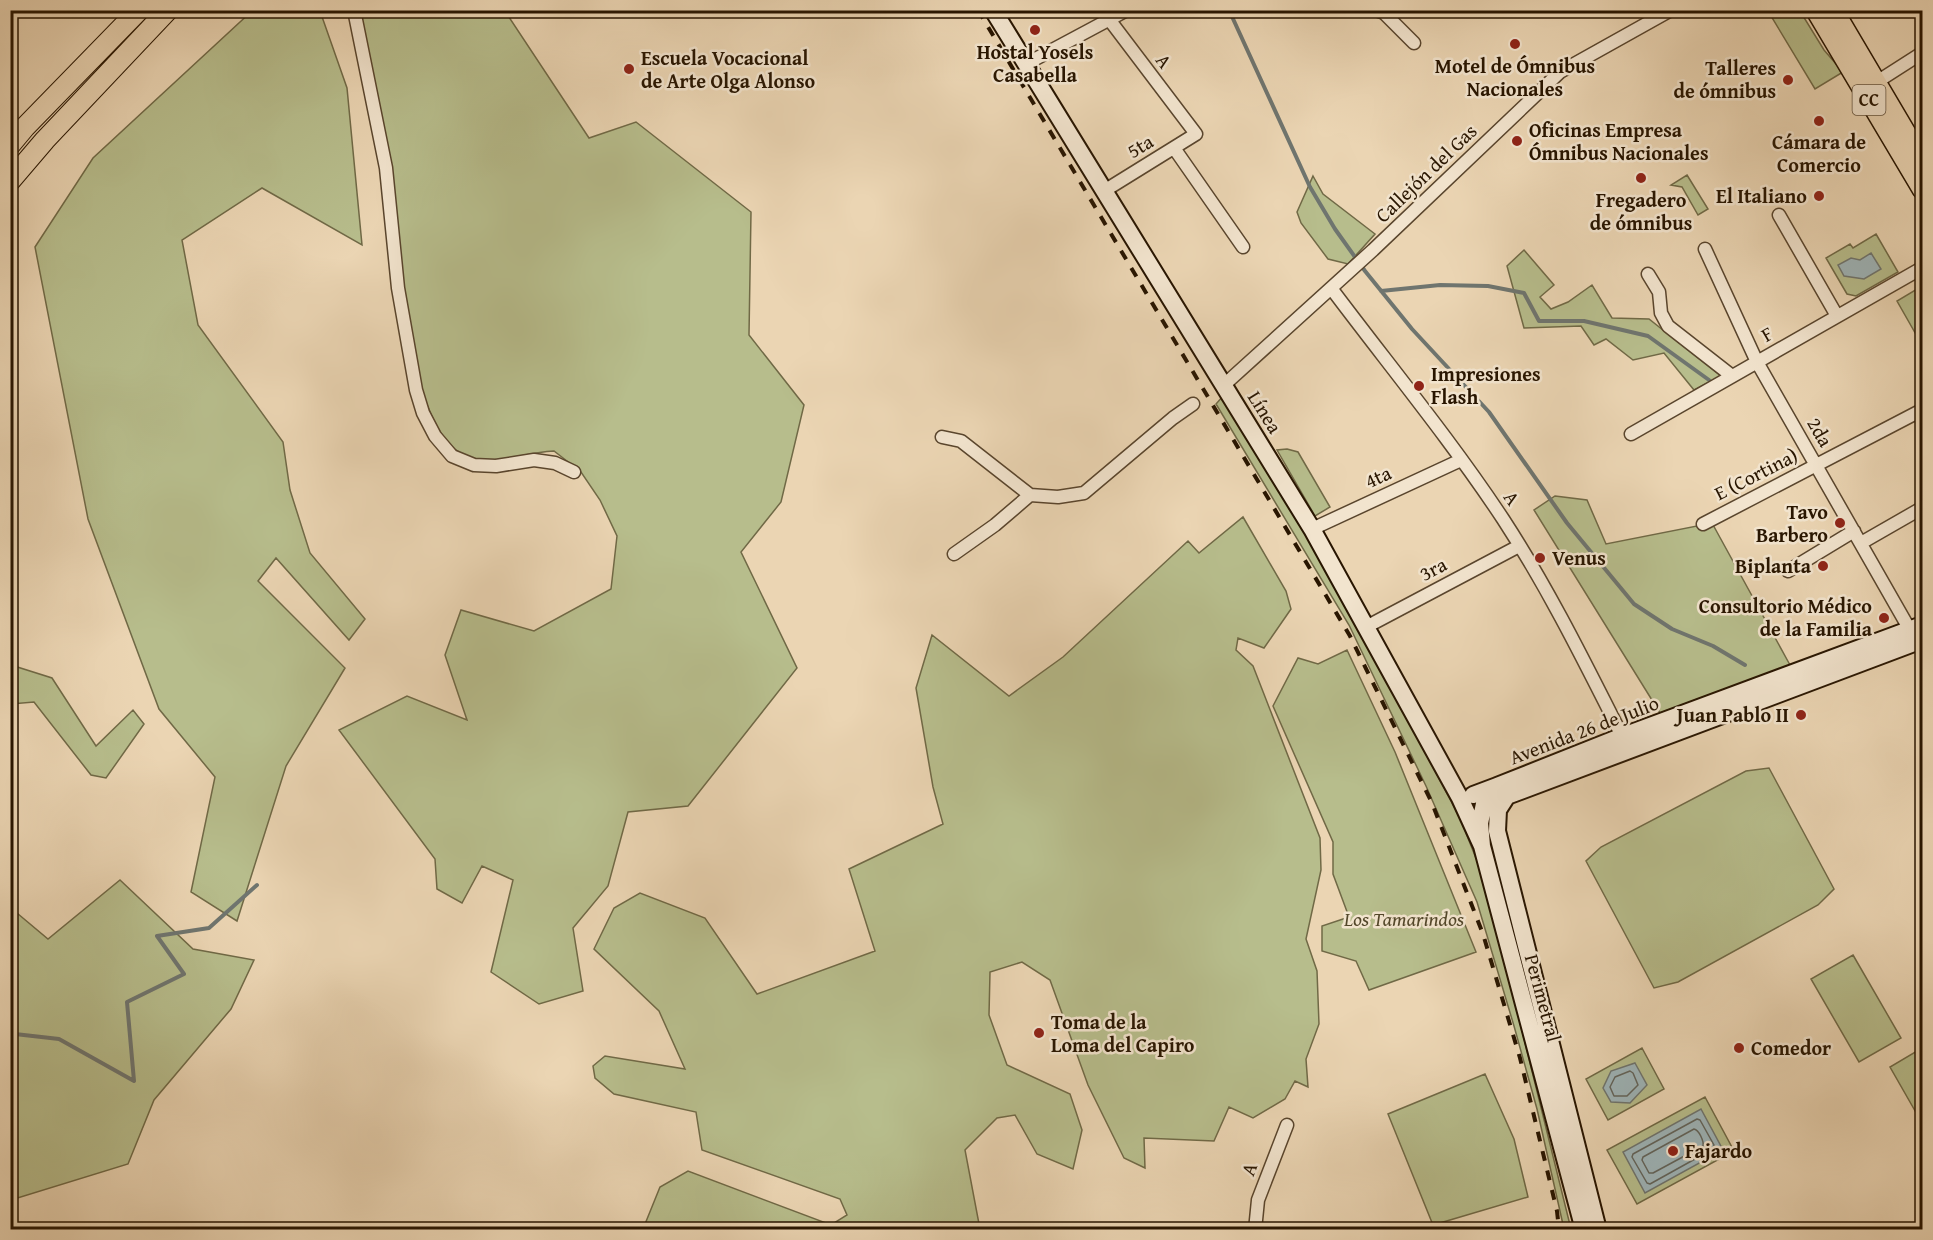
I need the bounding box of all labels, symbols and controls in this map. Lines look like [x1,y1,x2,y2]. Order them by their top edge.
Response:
marker: Hostal Yosels Casabella [1028,23,1042,37]
place label: Hostal Yosels Casabella [977,37,1093,89]
marker: Motel de Ómnibus Nacionales [1508,37,1522,51]
place label: Escuela Vocacional de Arte Olga Alonso [641,43,815,95]
street label: A [1149,47,1180,74]
place label: Motel de Ómnibus Nacionales [1435,51,1595,103]
place label: Talleres de ómnibus [1673,53,1776,105]
marker: Escuela Vocacional de Arte Olga Alonso [622,62,636,76]
marker: Talleres de ómnibus [1781,73,1795,87]
road number: CC [1852,85,1886,115]
marker: Cámara de Comercio [1812,114,1826,128]
place label: Oficinas Empresa Ómnibus Nacionales [1529,115,1709,167]
street label: Callejón del Gas [1368,117,1483,229]
street label: 5ta [1121,126,1159,165]
place label: Cámara de Comercio [1772,127,1866,179]
marker: Oficinas Empresa Ómnibus Nacionales [1510,134,1524,148]
marker: Fregadero de ómnibus [1634,171,1648,185]
place label: El Italiano [1716,181,1807,210]
place label: Fregadero de ómnibus [1590,185,1692,237]
marker: El Italiano [1812,189,1826,203]
street label: F [1755,319,1778,349]
place label: Impresiones Flash [1431,359,1541,411]
marker: Impresiones Flash [1412,379,1426,393]
street label: Línea [1241,385,1290,439]
street label: 2da [1800,412,1841,452]
street label: E (Cortina) [1709,440,1802,507]
street label: 4ta [1360,458,1396,495]
street label: A [1497,484,1528,511]
place label: Tavo Barbero [1756,497,1828,549]
marker: Tavo Barbero [1833,516,1847,530]
place label: Venus [1552,543,1606,572]
street label: 3ra [1414,549,1452,588]
marker: Venus [1533,551,1547,565]
place label: Biplanta [1735,551,1812,580]
marker: Biplanta [1816,559,1830,573]
place label: Consultorio Médico de la Familia [1699,591,1873,643]
marker: Consultorio Médico de la Familia [1877,611,1891,625]
street label: Avenida 26 de Julio [1505,688,1663,771]
place label: Juan Pablo II [1674,700,1789,729]
marker: Juan Pablo II [1794,708,1808,722]
park label: Los Tamarindos [1343,904,1465,933]
street label: Perimetral [1518,951,1569,1045]
place label: Toma de la Loma del Capiro [1051,1007,1195,1059]
marker: Toma de la Loma del Capiro [1032,1026,1046,1040]
place label: Comedor [1751,1033,1831,1062]
marker: Comedor [1732,1041,1746,1055]
place label: Fajardo [1685,1136,1752,1165]
marker: Fajardo [1666,1144,1680,1158]
street label: A [1233,1158,1264,1180]

